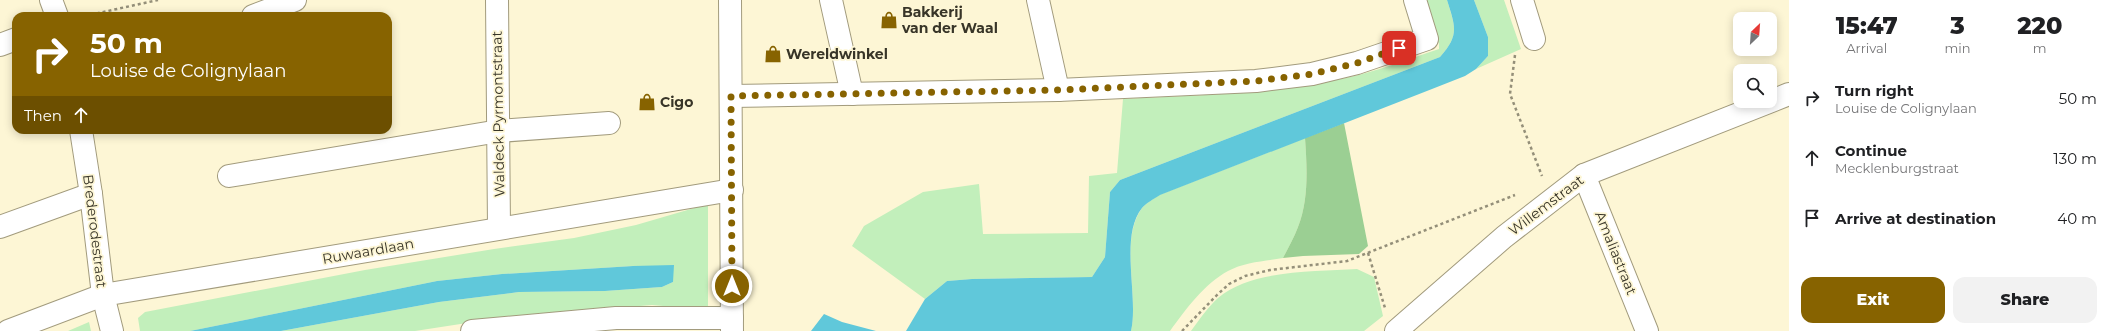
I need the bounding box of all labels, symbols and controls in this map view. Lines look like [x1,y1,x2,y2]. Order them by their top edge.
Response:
place label: Bakkerij van der Waal [901,3,998,37]
shop icon: Bakkerij van der Waal [879,10,899,30]
text: 15:47 [1836,11,1898,40]
text: 3 [1950,11,1965,40]
text: 220 [2017,11,2062,40]
north arrow [1733,12,1777,56]
map controls [1733,12,1777,108]
text: 50 m [90,26,163,60]
icon: right [24,28,76,80]
street label: Waldeck Pyrmontstraat [488,30,508,197]
pin [1382,31,1416,65]
icon: arrive [1388,37,1410,59]
text: Arrival [1846,40,1887,56]
text: min [1944,40,1971,56]
text: m [2033,40,2047,56]
shop icon: Wereldwinkel [763,44,783,64]
place label: Wereldwinkel [786,45,888,63]
text: Louise de Colignylaan [90,60,286,82]
button: search [1733,64,1777,108]
text: Turn right [1835,81,1914,100]
icon: right [1801,87,1823,109]
text: 50 m [2059,89,2097,108]
shop icon: Cigo [637,92,657,112]
place label: Cigo [660,93,693,111]
text: Louise de Colignylaan [1835,100,1977,116]
icon: ahead [70,104,92,126]
text: Then [24,106,62,125]
text: Continue [1835,141,1907,160]
icon: ahead [1801,147,1823,169]
text: 130 m [2053,149,2097,168]
text: Mecklenburgstraat [1835,160,1959,176]
street label: Willemstraat [1505,171,1587,239]
street label: Brederodestraat [79,173,111,289]
icon: arrive [1801,207,1823,229]
street label: Amaliastraat [1591,208,1641,298]
text: Arrive at destination [1835,209,1996,228]
text: 40 m [2057,209,2097,228]
street label: Ruwaardlaan [321,234,415,268]
position arrow [711,265,753,307]
button: Exit [1801,277,1945,323]
button: Share [1953,277,2097,323]

